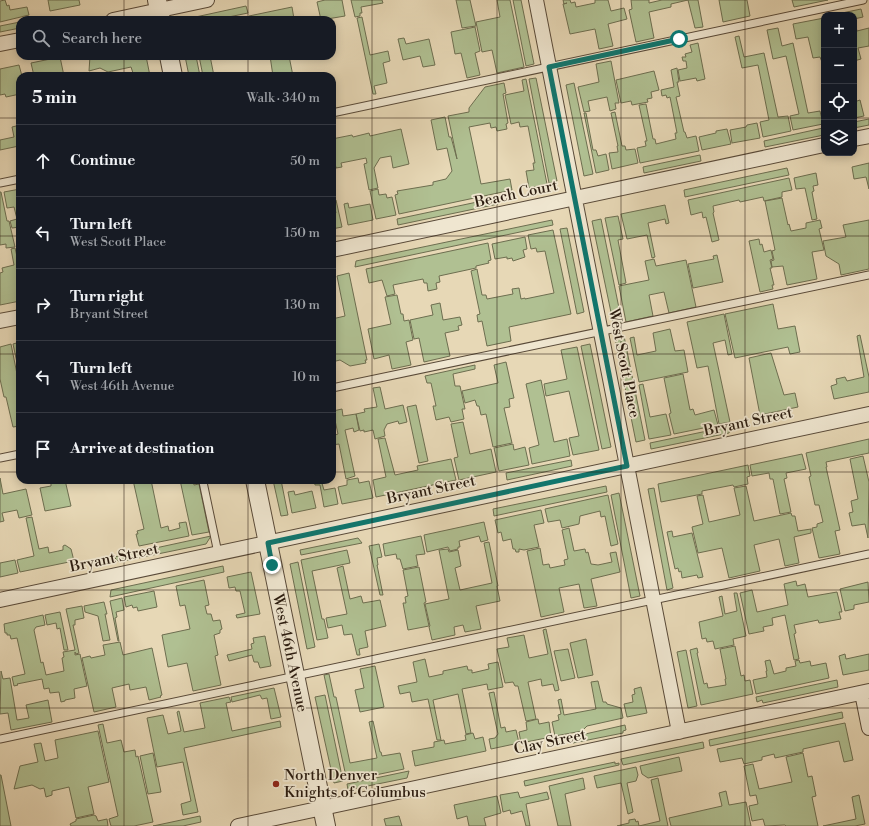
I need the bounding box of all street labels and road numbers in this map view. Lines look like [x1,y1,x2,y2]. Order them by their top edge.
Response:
street label: Beach Court [472,176,560,212]
street label: West Scott Place [604,306,644,419]
street label: Bryant Street [701,403,795,441]
street label: Bryant Street [384,471,478,509]
street label: Bryant Street [67,539,161,577]
street label: West 46th Avenue [268,591,312,714]
street label: Clay Street [512,725,589,759]

